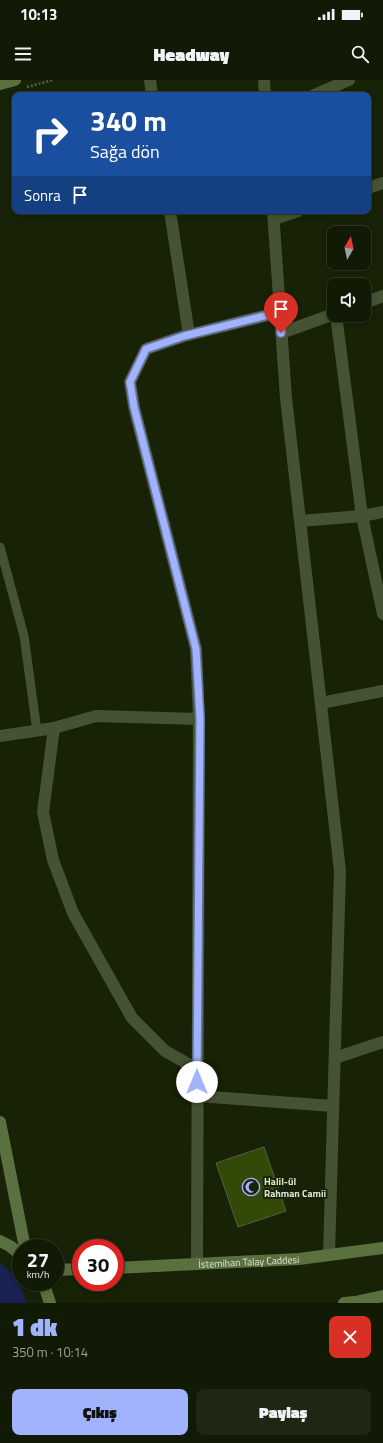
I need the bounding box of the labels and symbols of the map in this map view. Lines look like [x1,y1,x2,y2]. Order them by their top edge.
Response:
north arrow [327,226,371,270]
pin [264,292,298,333]
position arrow [176,1061,218,1103]
place label: Halil-ül Rahman Camii [264,1174,326,1201]
mosque icon: Halil-ül Rahman Camii [241,1177,261,1197]
speed limit sign: 30 [72,1239,124,1291]
street label: İstemihan Talay Caddesi [198,1252,300,1272]

